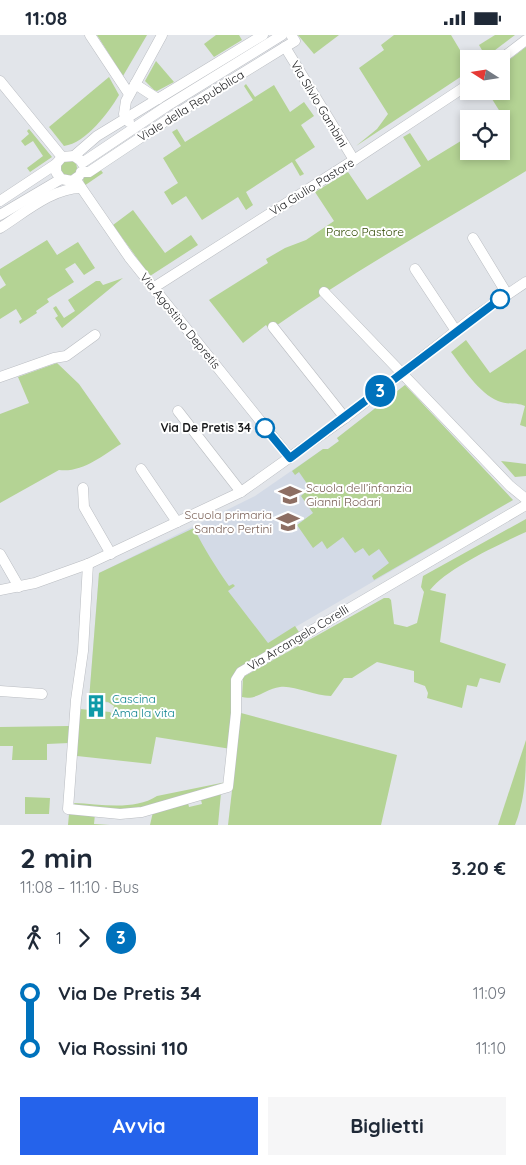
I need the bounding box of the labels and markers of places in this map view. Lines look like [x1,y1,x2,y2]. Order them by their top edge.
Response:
unlabelled marker [490,289,510,309]
marker: Via De Pretis 34 [255,418,275,438]
place label: Via De Pretis 34 [160,420,251,435]
place label: Scuola dell’infanzia Gianni Rodari [306,480,412,509]
school or university icon: Scuola dell’infanzia Gianni Rodari [277,482,303,508]
place label: Scuola primaria Sandro Pertini [185,507,272,536]
school or university icon: Scuola primaria Sandro Pertini [275,509,301,535]
place label: Cascina Ama la vita [112,691,175,720]
building icon: Cascina Ama la vita [83,693,109,719]

